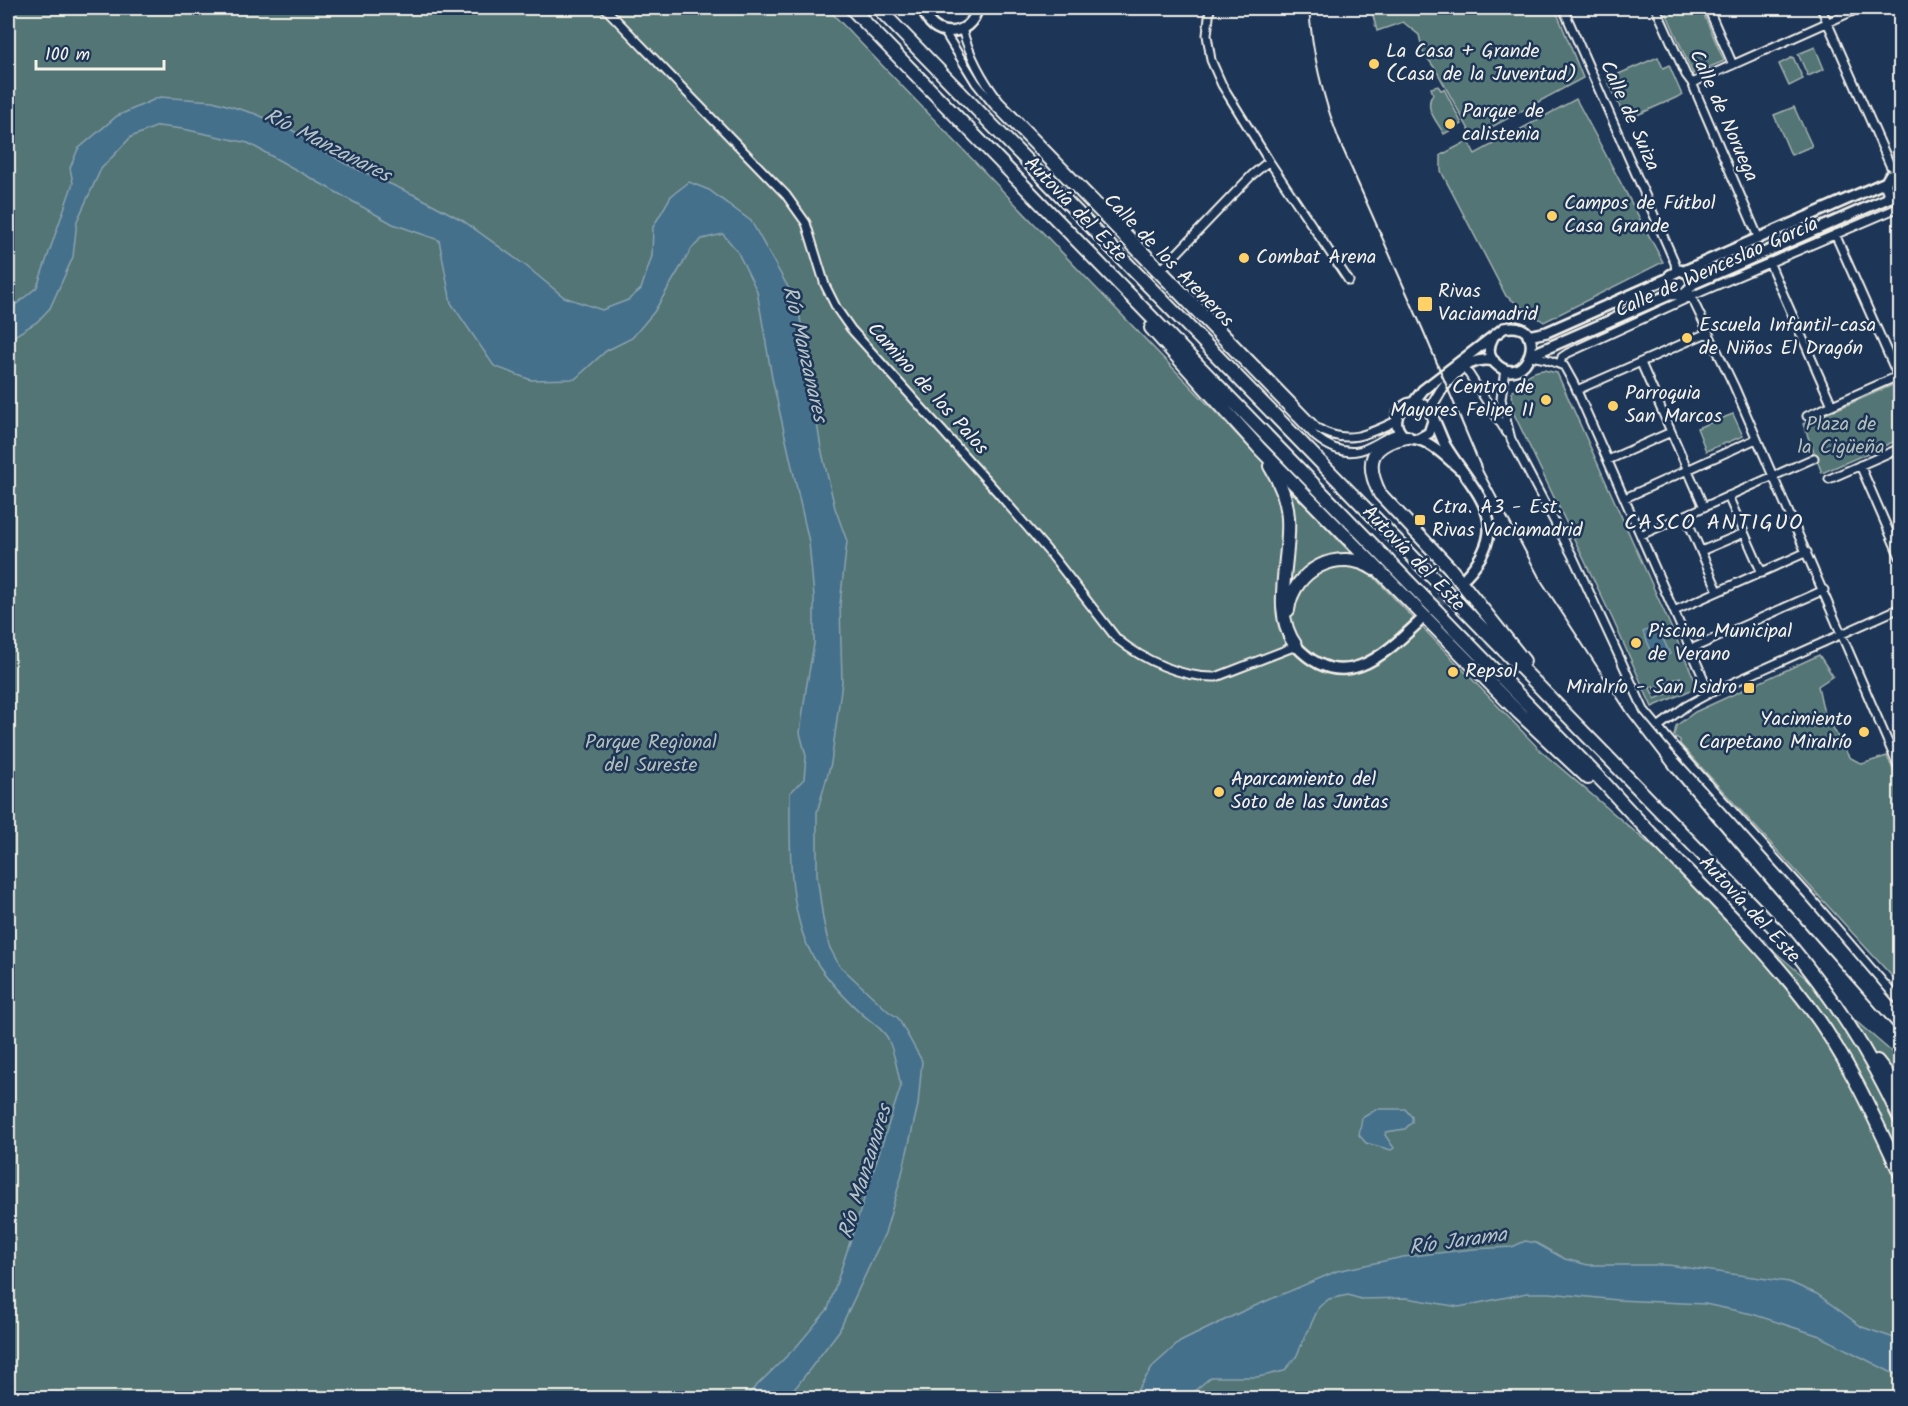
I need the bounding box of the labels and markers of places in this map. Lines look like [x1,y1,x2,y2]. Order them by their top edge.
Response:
place label: La Casa + Grande (Casa de la Juventud) [1386,36,1577,91]
marker: La Casa + Grande (Casa de la Juventud) [1367,57,1381,71]
place label: Parque de calistenia [1462,96,1544,151]
marker: Parque de calistenia [1443,117,1457,131]
place label: Campos de Fútbol Casa Grande [1564,188,1716,243]
marker: Campos de Fútbol Casa Grande [1545,209,1559,223]
place label: Combat Arena [1256,242,1376,274]
marker: Combat Arena [1237,251,1251,265]
place label: Rivas Vaciamadrid [1438,276,1539,331]
marker: Rivas Vaciamadrid [1416,295,1434,313]
place label: Escuela Infantil-casa de Niños El Dragón [1699,310,1876,365]
marker: Escuela Infantil-casa de Niños El Dragón [1680,331,1694,345]
place label: Centro de Mayores Felipe II [1390,372,1534,427]
place label: Parroquia San Marcos [1625,378,1722,433]
marker: Centro de Mayores Felipe II [1539,393,1553,407]
marker: Parroquia San Marcos [1606,399,1620,413]
place label: Ctra. A3 - Est. Rivas Vaciamadrid [1432,492,1584,547]
marker: Ctra. A3 - Est. Rivas Vaciamadrid [1413,513,1427,527]
place label: Piscina Municipal de Verano [1648,616,1792,671]
marker: Piscina Municipal de Verano [1629,636,1643,650]
place label: Repsol [1465,656,1518,688]
marker: Repsol [1446,665,1460,679]
place label: Miralrío - San Isidro [1566,672,1737,704]
marker: Miralrío - San Isidro [1742,681,1756,695]
place label: Yacimiento Carpetano Miralrío [1699,704,1852,759]
marker: Yacimiento Carpetano Miralrío [1857,725,1871,739]
place label: Aparcamiento del Soto de las Juntas [1231,764,1389,819]
marker: Aparcamiento del Soto de las Juntas [1212,785,1226,799]

